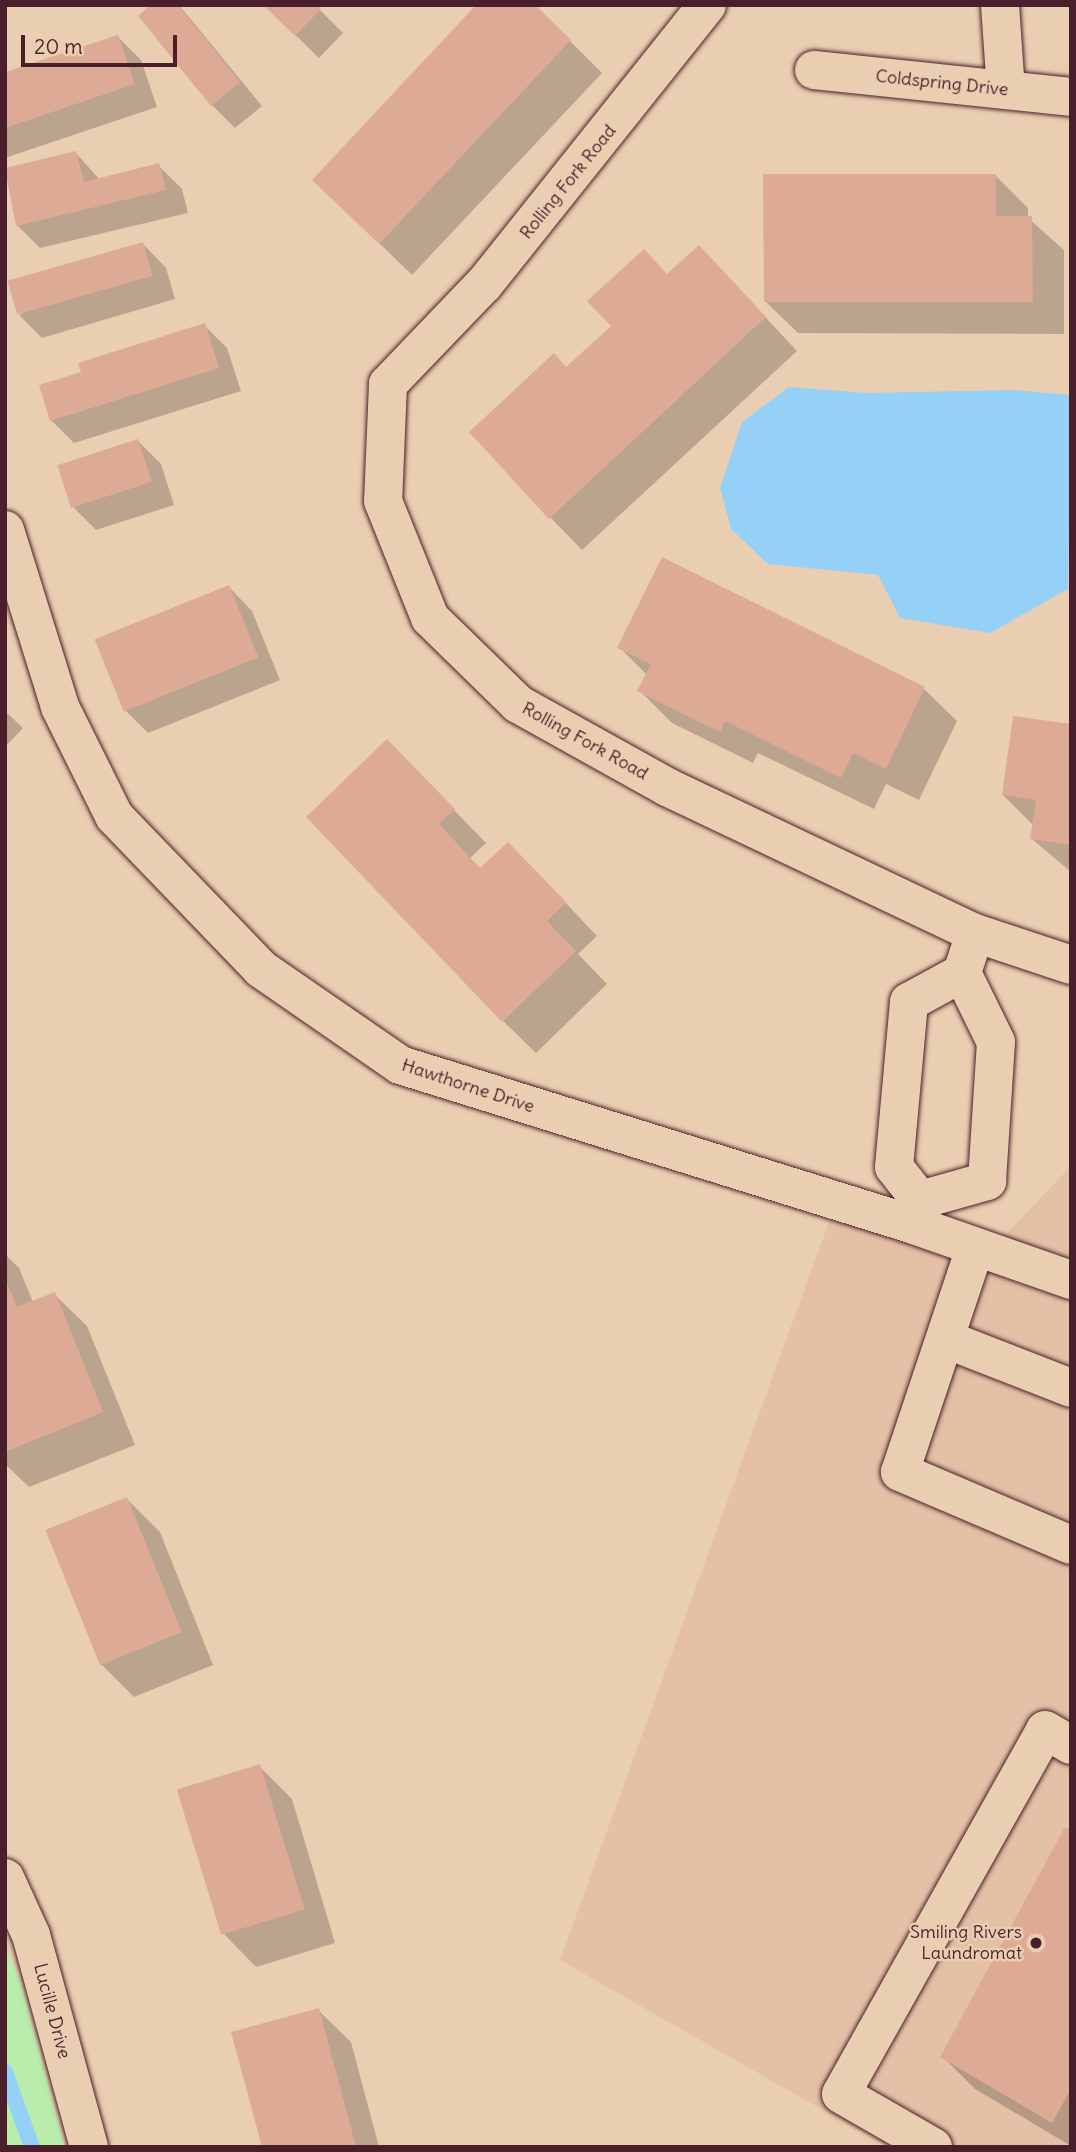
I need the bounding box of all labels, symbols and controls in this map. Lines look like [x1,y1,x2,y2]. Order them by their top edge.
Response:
scale bar [24,21,180,65]
text: 20 m [34,33,83,60]
street label: Coldspring Drive [874,65,1010,101]
street label: Rolling Fork Road [515,120,621,244]
street label: Rolling Fork Road [518,697,652,785]
street label: Hawthorne Drive [399,1054,537,1118]
place label: Smiling Rivers Laundromat [910,1922,1022,1965]
marker: Smiling Rivers Laundromat [1028,1935,1044,1951]
street label: Lucille Drive [29,1961,75,2061]

